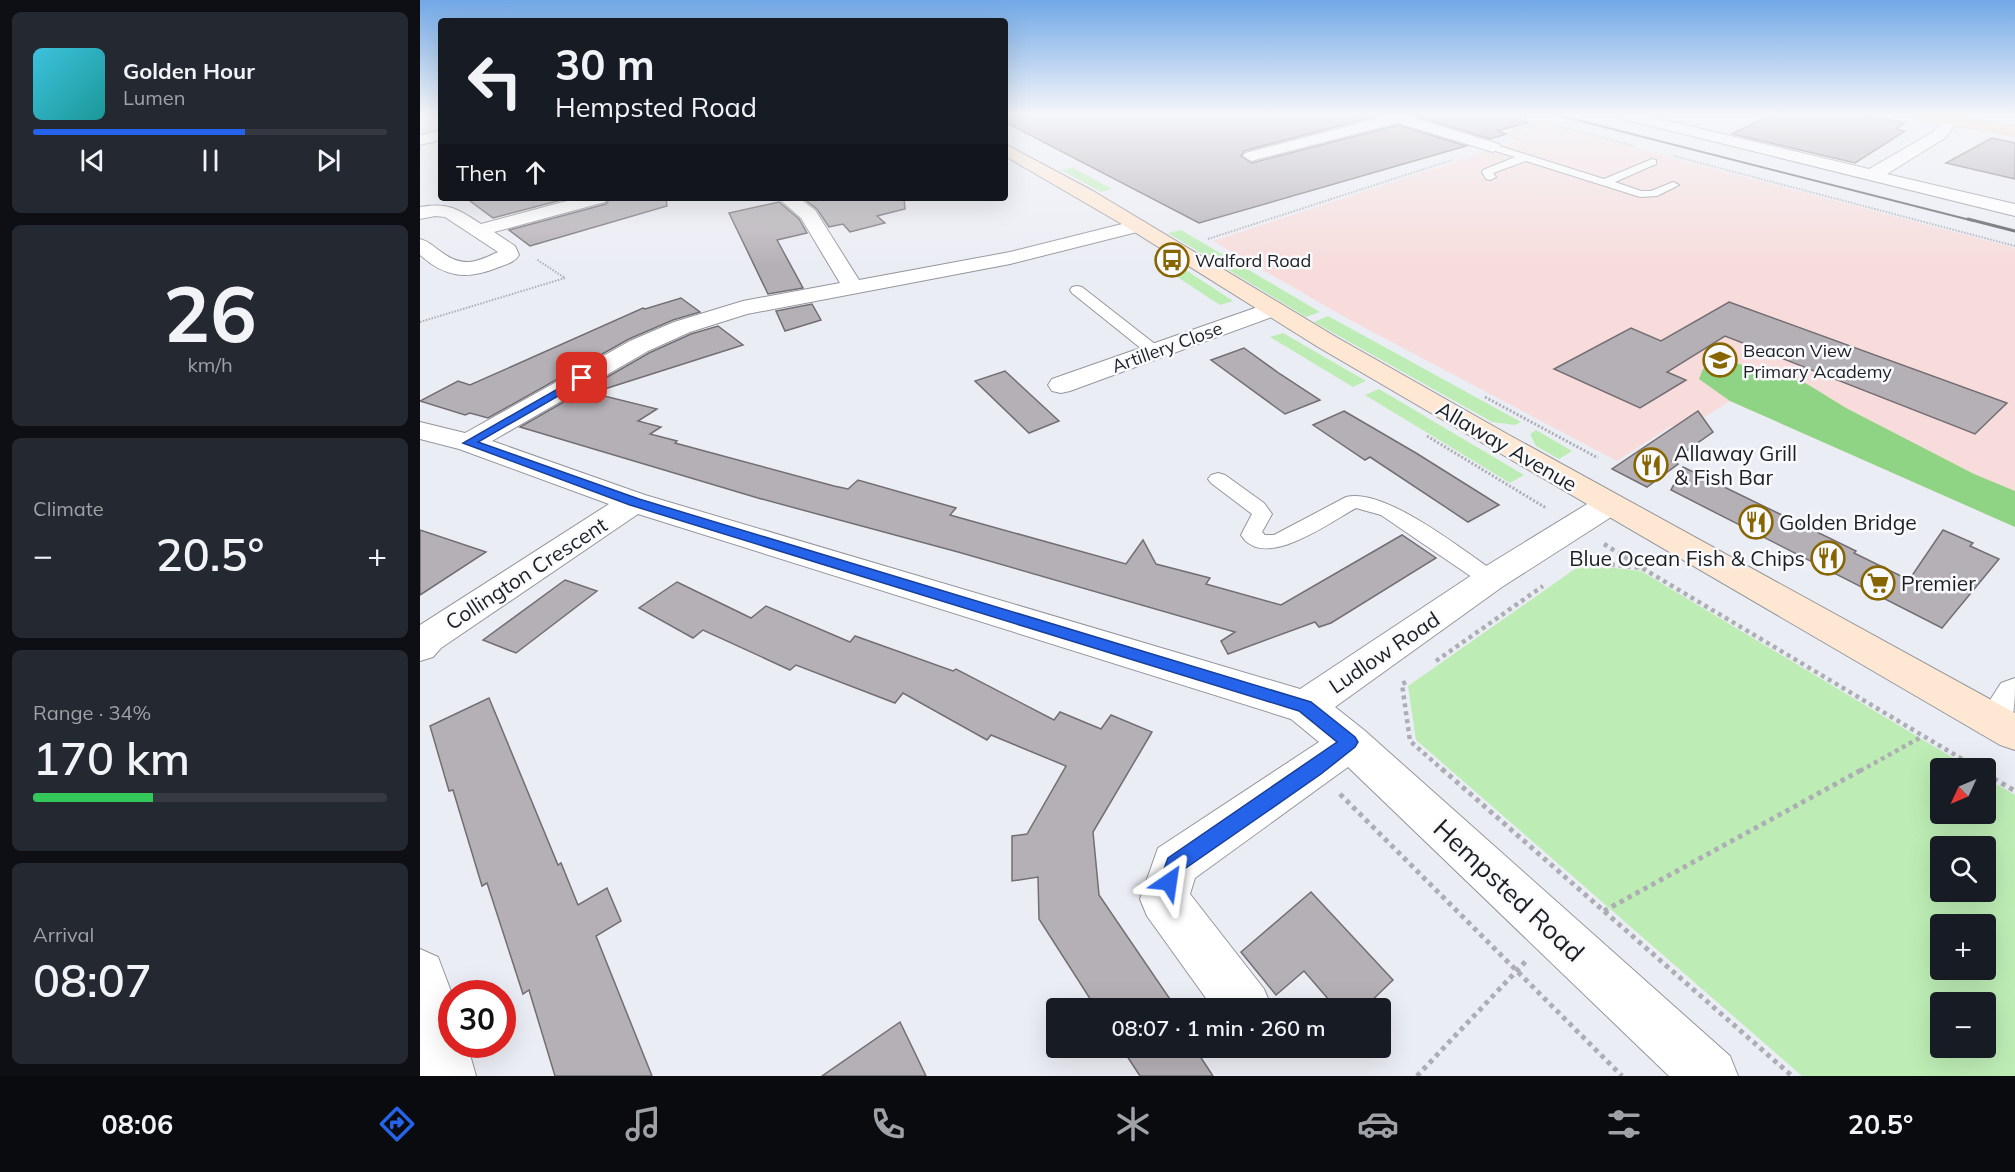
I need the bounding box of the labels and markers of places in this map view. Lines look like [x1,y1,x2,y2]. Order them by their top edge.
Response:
bus stop icon: Walford Road [1154,242,1190,278]
place label: Walford Road [1195,249,1311,272]
place label: Beacon View Primary Academy [1743,339,1892,383]
school or university icon: Beacon View Primary Academy [1702,342,1738,378]
pin [556,352,607,403]
place label: Allaway Grill & Fish Bar [1674,440,1797,490]
restaurant icon: Allaway Grill & Fish Bar [1633,447,1669,483]
restaurant icon: Golden Bridge [1738,504,1774,540]
place label: Golden Bridge [1779,509,1917,535]
restaurant icon: Blue Ocean Fish & Chips [1810,540,1846,576]
place label: Blue Ocean Fish & Chips [1569,545,1805,571]
supermarket icon: Premier [1860,565,1896,601]
place label: Premier [1901,570,1976,596]

